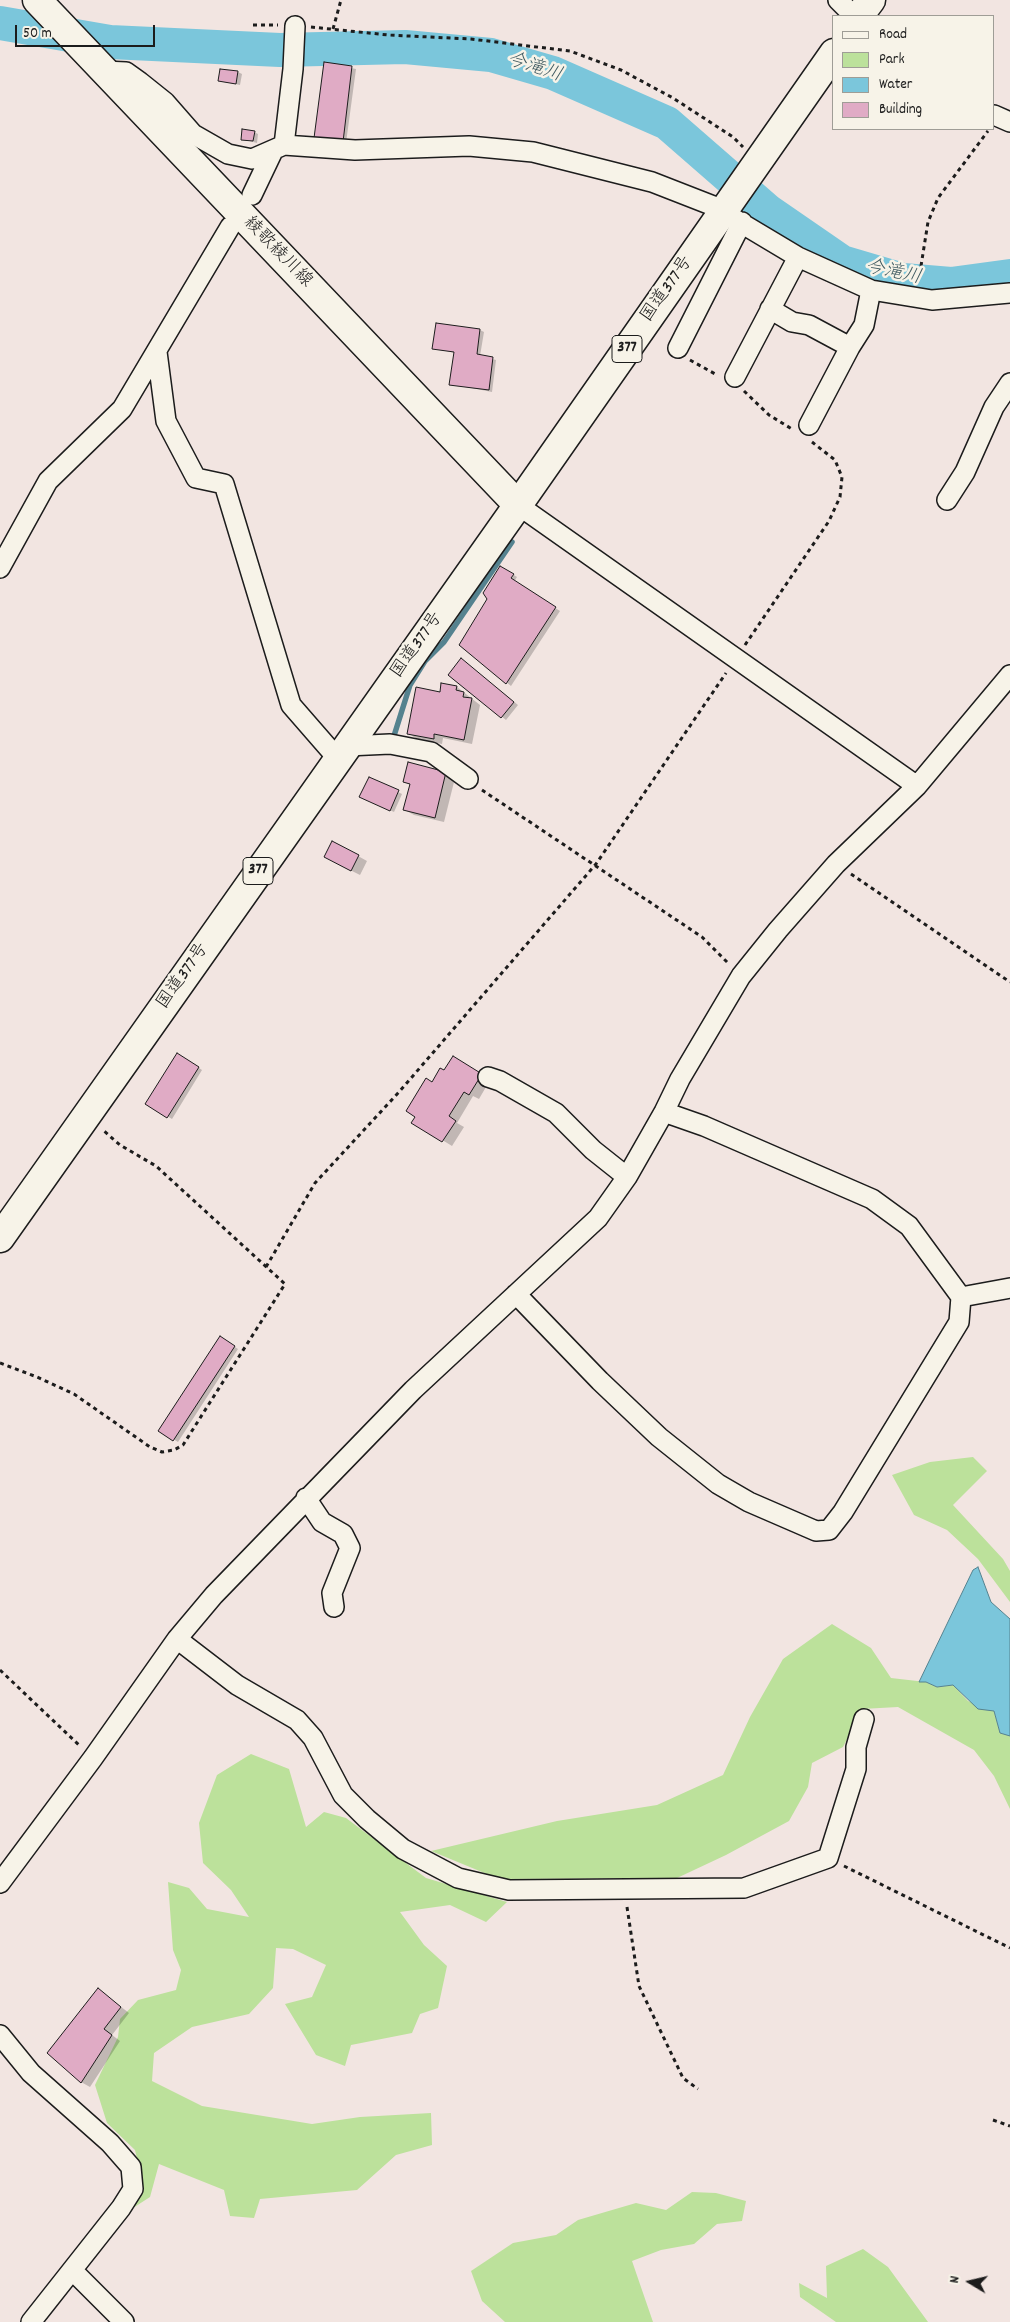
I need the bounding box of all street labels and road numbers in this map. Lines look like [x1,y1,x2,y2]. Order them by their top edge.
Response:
street label: 綾歌綾川線 [238,213,316,293]
street label: 国道377号 [637,253,699,327]
road number: 377 [612,336,642,362]
street label: 国道377号 [387,609,449,683]
road number: 377 [243,858,273,884]
street label: 国道377号 [153,940,215,1014]

